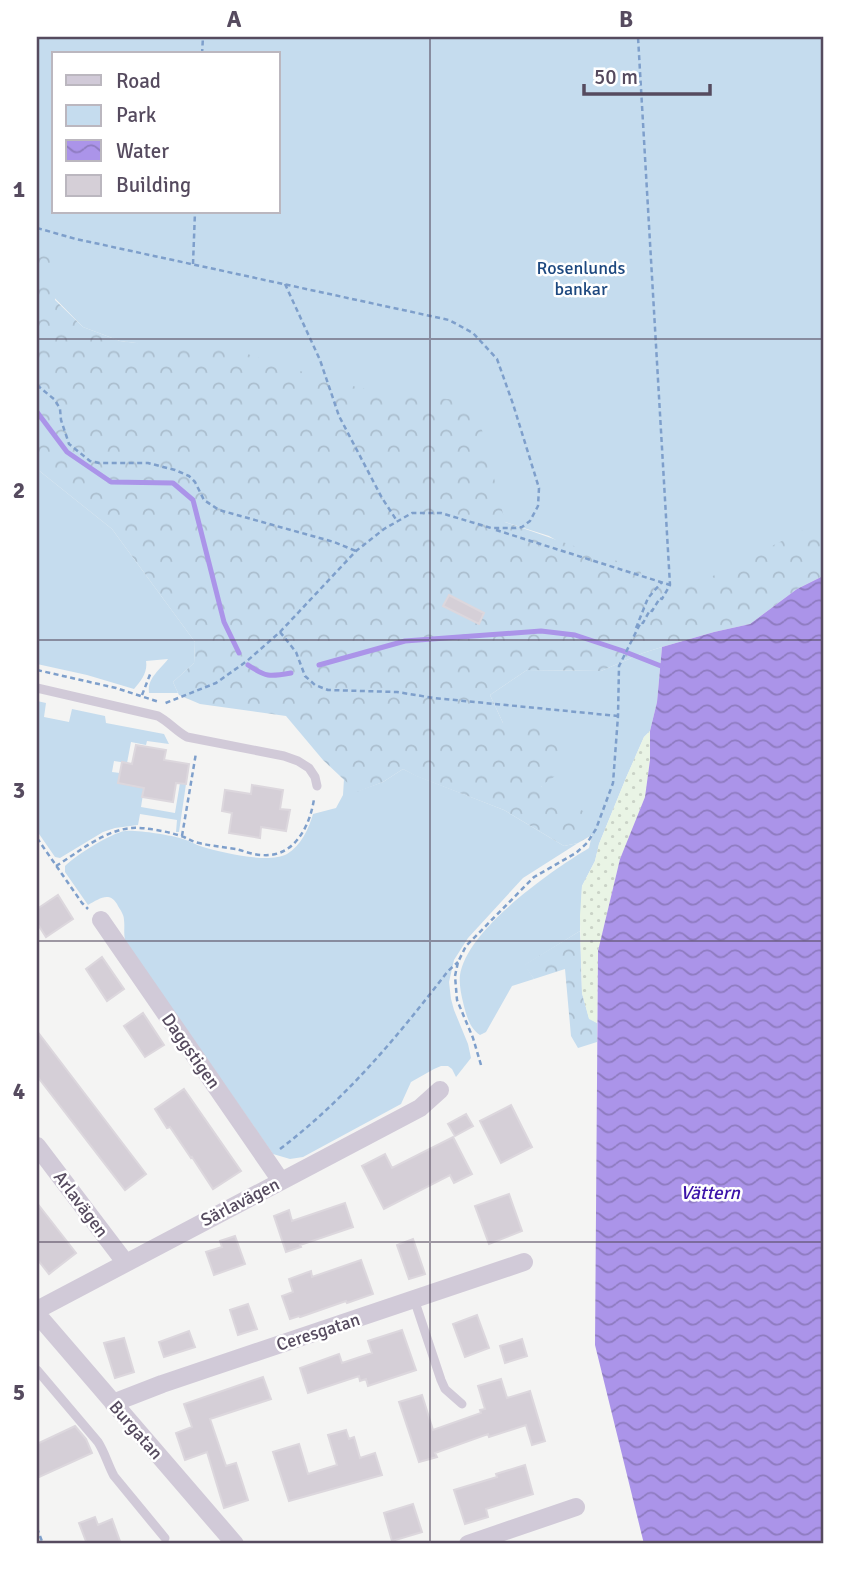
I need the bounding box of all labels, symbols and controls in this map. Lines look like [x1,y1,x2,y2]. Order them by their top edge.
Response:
text: A [227,5,242,34]
text: B [619,5,633,34]
legend [52,52,280,214]
scale bar [584,52,710,96]
text: 50 m [594,64,638,90]
text: Road [116,68,161,94]
text: Park [116,102,157,128]
text: Water [116,138,169,164]
text: Building [116,172,191,198]
text: 1 [13,175,25,204]
park label: Rosenlunds bankar [537,257,626,300]
text: 2 [13,476,25,505]
text: 3 [13,776,25,805]
street label: Daggstigen [157,1009,225,1093]
text: 4 [13,1077,25,1106]
street label: Arlavägen [49,1166,113,1242]
street label: Särlavägen [197,1173,283,1231]
water label: Vättern [680,1181,740,1205]
street label: Ceresgatan [273,1308,363,1356]
text: 5 [13,1378,25,1407]
street label: Burgatan [104,1396,168,1464]

